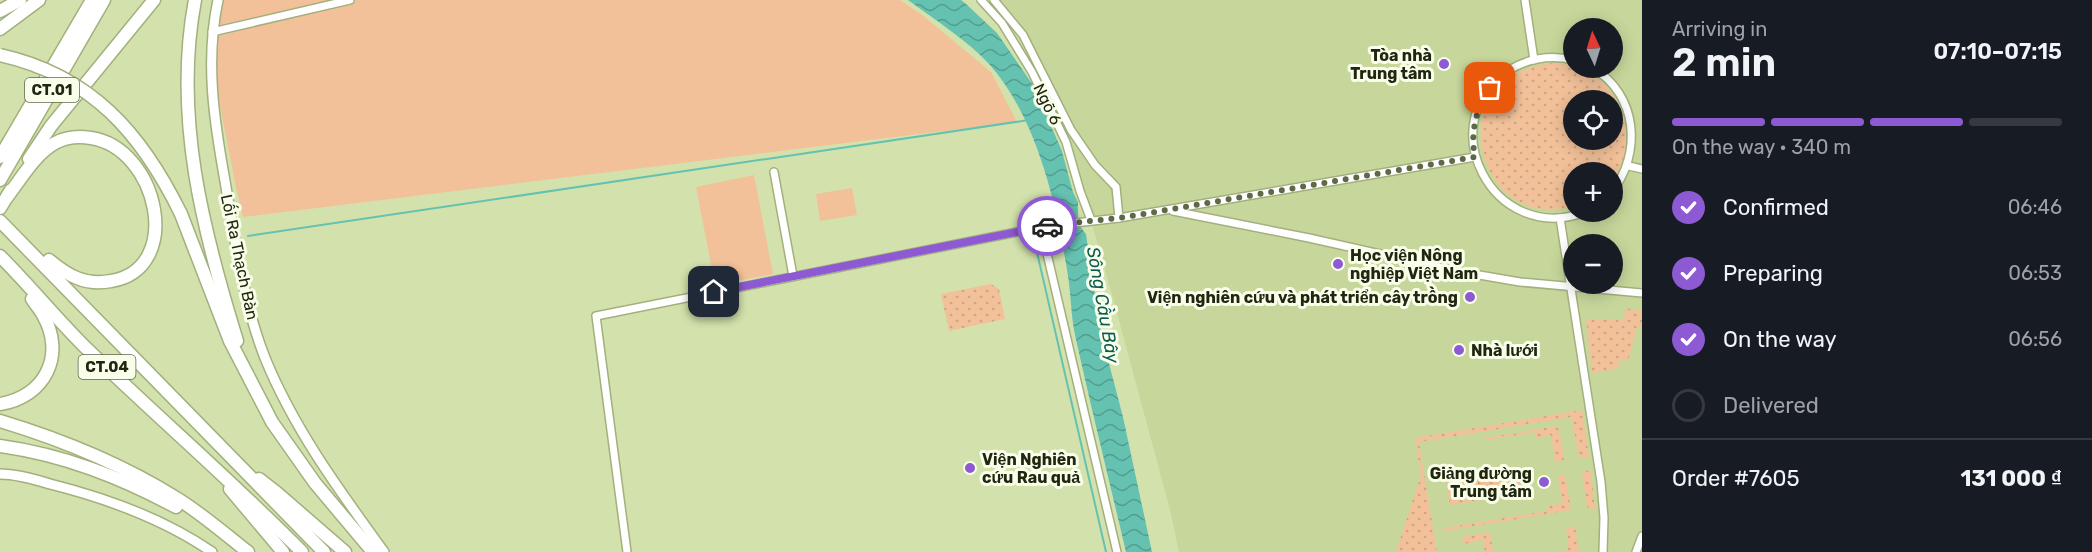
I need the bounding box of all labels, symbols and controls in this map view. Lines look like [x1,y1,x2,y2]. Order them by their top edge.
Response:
text: Arriving in [1672,17,1767,41]
north arrow [1563,18,1623,78]
map controls [1563,18,1623,294]
text: 07:10–07:15 [1933,38,2062,65]
text: 2 min [1672,40,1776,86]
place label: Tòa nhà Trung tâm [1350,46,1432,83]
marker: Tòa nhà Trung tâm [1437,57,1451,71]
pin [1464,62,1515,113]
icon: bag [1473,71,1506,104]
road number: CT.01 [25,78,79,102]
street label: Ngõ 6 [1029,81,1066,128]
button: locate [1563,90,1623,150]
text: On the way · 340 m [1672,135,1851,159]
button: + [1563,162,1623,222]
icon: check [1672,191,1705,224]
street label: Lối Ra Thạch Bàn [217,192,263,322]
text: Confirmed [1723,194,1829,221]
text: 06:46 [2008,195,2062,219]
courier [1017,196,1077,256]
icon: car [1031,210,1064,243]
button: − [1563,234,1623,294]
water label: Sông Cầu Bây [1082,245,1125,366]
place label: Học viện Nông nghiệp Việt Nam [1350,246,1478,283]
marker: Học viện Nông nghiệp Việt Nam [1331,257,1345,271]
icon: check [1672,257,1705,290]
text: Preparing [1723,260,1823,287]
text: 06:53 [2008,261,2062,285]
pin [688,266,739,317]
icon: home [697,275,730,308]
place label: Viện nghiên cứu và phát triển cây trồng [1147,286,1458,307]
marker: Viện nghiên cứu và phát triển cây trồng [1463,290,1477,304]
icon: check [1672,323,1705,356]
text: On the way [1723,326,1837,353]
text: 06:56 [2008,327,2062,351]
place label: Nhà lưới [1471,341,1538,360]
marker: Nhà lưới [1452,343,1466,357]
road number: CT.04 [78,355,136,379]
text: Delivered [1723,392,1819,419]
place label: Viện Nghiên cứu Rau quả [982,450,1080,487]
marker: Viện Nghiên cứu Rau quả [963,461,977,475]
place label: Giảng đường Trung tâm [1430,464,1532,501]
text: Order #7605 [1672,465,1800,492]
text: 131 000 ₫ [1960,465,2062,492]
marker: Giảng đường Trung tâm [1537,475,1551,489]

